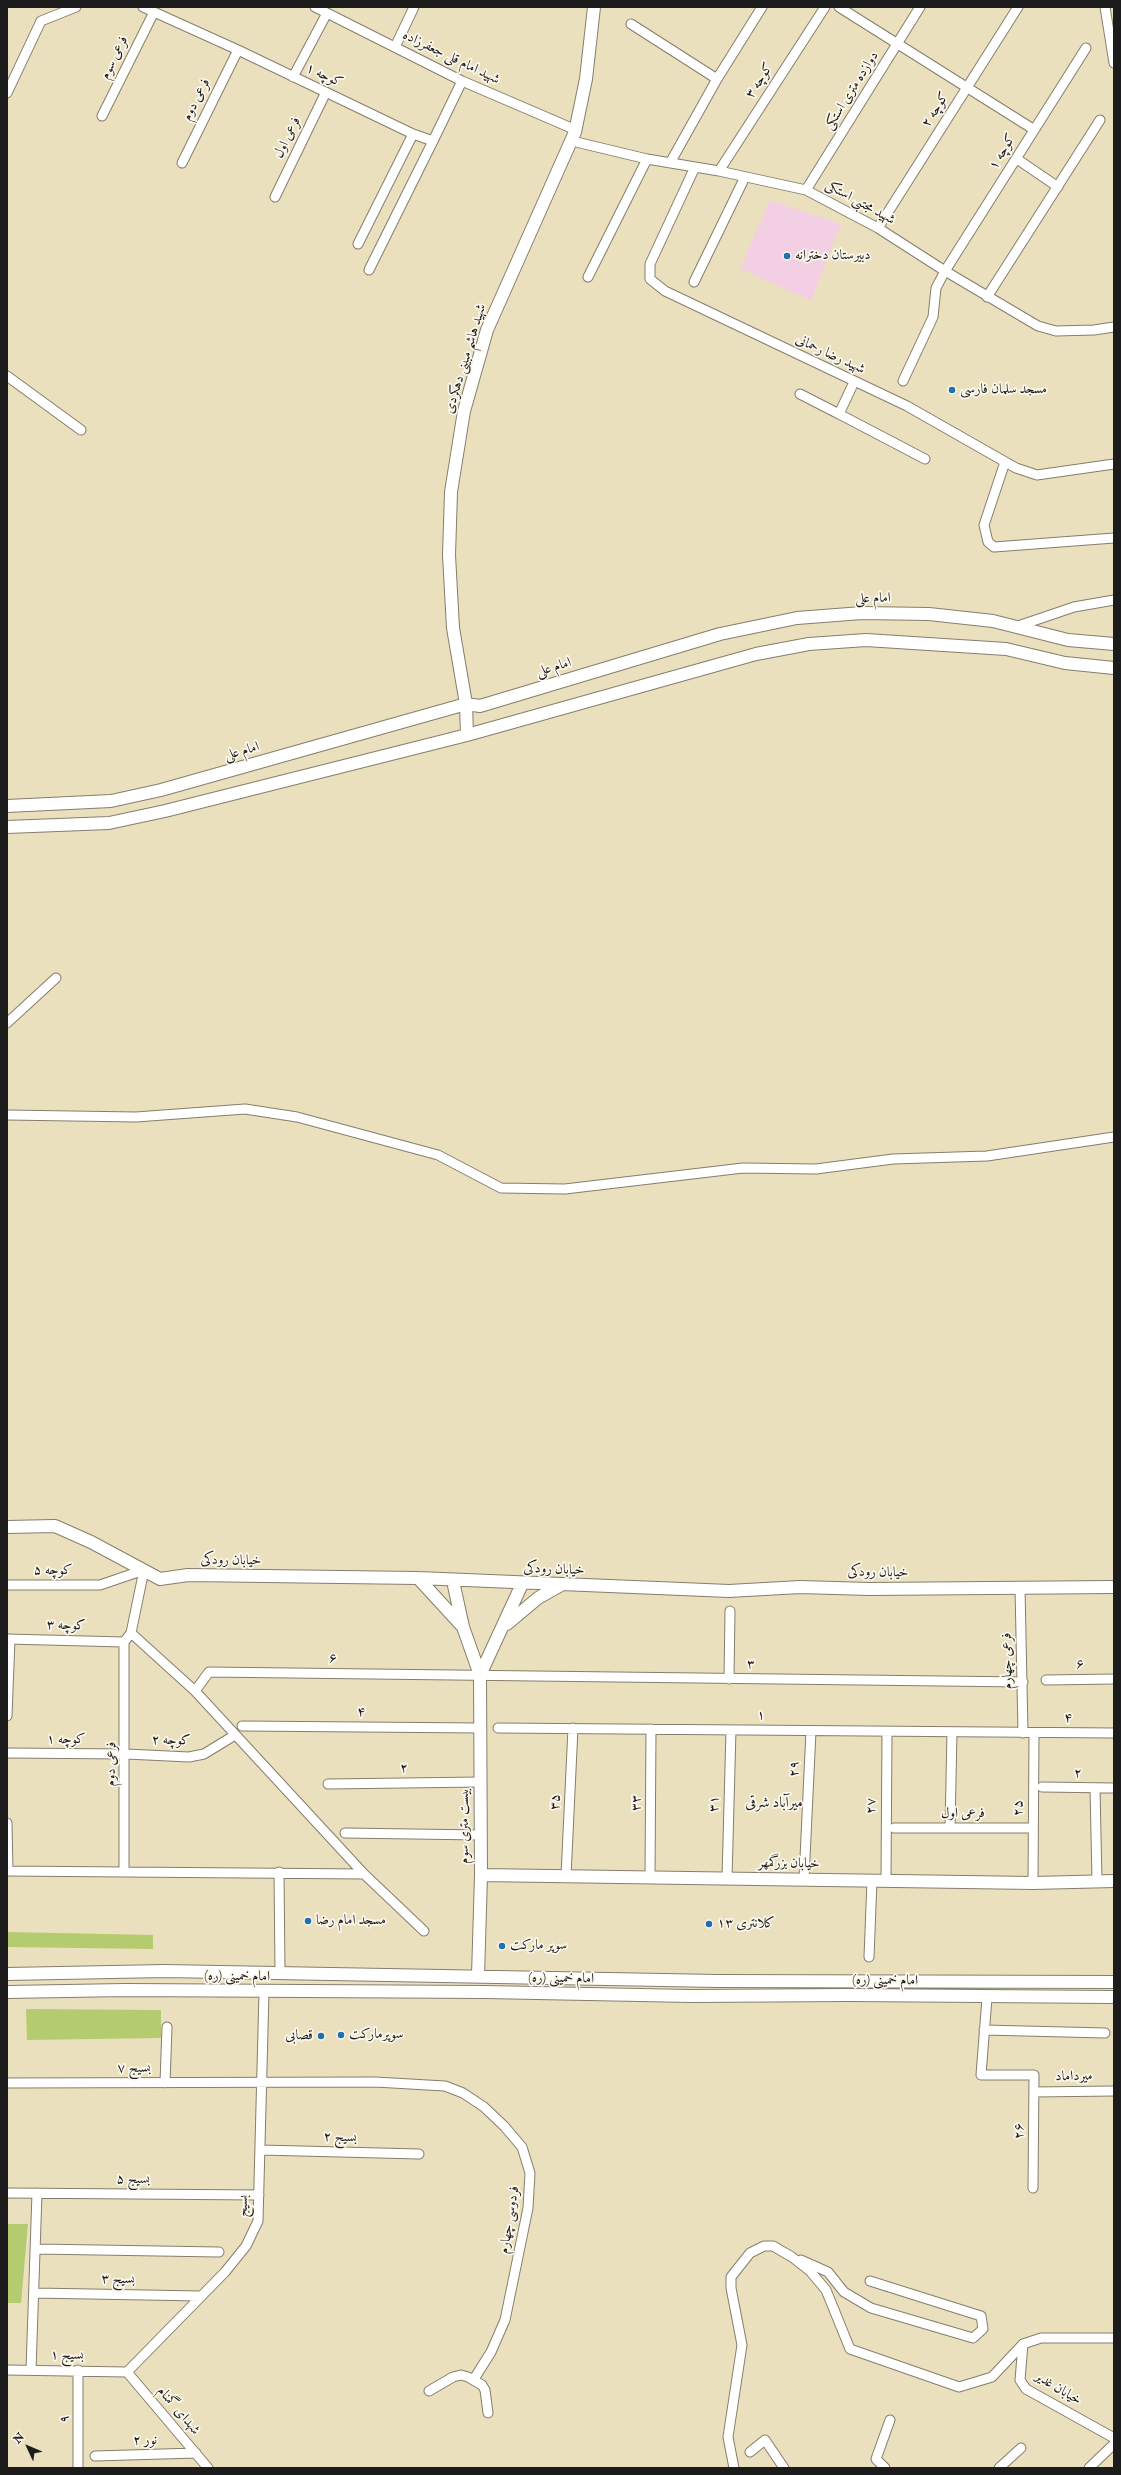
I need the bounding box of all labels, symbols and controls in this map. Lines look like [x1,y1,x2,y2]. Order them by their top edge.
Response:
street label: شهید امام قلی جعفرزاده [400,27,502,89]
street label: فرعی سوم [97,34,133,82]
street label: دوازده متری استکی [821,49,883,133]
street label: کوچه ۱ [303,60,345,92]
street label: کوچه ۳ [742,60,778,102]
street label: فرعی دوم [179,76,215,124]
street label: کوچه ۲ [919,89,953,131]
street label: فرعی اول [271,115,305,161]
street label: کوچه ۱ [986,131,1020,173]
street label: شهید مجتبی استکی [822,177,898,229]
place label: دبیرستان دخترانه [795,248,871,264]
marker: دبیرستان دخترانه [782,251,792,261]
street label: شهید هاشم مبینی دهکردی [441,302,491,416]
street label: شهید رضا رحمانی [792,332,868,378]
place label: مسجد سلمان فارسی [960,382,1047,398]
marker: مسجد سلمان فارسی [947,385,957,395]
street label: امام علی [855,590,891,608]
street label: امام علی [534,655,574,681]
street label: امام علی [223,739,261,765]
street label: خیابان رودکی [200,1552,262,1570]
street label: خیابان رودکی [523,1561,585,1579]
street label: کوچه ۵ [34,1563,72,1579]
street label: خیابان رودکی [847,1564,909,1582]
street label: کوچه ۳ [46,1617,86,1635]
street label: فرعی چهارم [999,1633,1017,1689]
street label: ۶ [329,1651,337,1667]
street label: ۳ [747,1657,755,1673]
street label: ۶ [1076,1657,1084,1673]
street label: ۴ [357,1705,365,1721]
street label: ۱ [757,1708,765,1724]
street label: ۴ [1064,1711,1072,1727]
street label: کوچه ۱ [47,1732,85,1748]
street label: کوچه ۲ [151,1732,191,1750]
street label: فرعی دوم [103,1741,121,1787]
street label: ۲ [400,1761,408,1777]
street label: ۲۹ [786,1761,804,1777]
street label: ۲ [1074,1766,1082,1782]
street label: بیست متری سوم [457,1788,473,1864]
street label: ۳۵ [547,1793,565,1811]
street label: ۳۳ [629,1795,645,1811]
district label: میرآباد شرقی [745,1795,803,1813]
street label: ۳۱ [706,1796,724,1812]
street label: ۲۷ [863,1798,881,1814]
street label: ۲۵ [1011,1800,1027,1816]
street label: فرعی اول [941,1806,985,1822]
street label: خیابان بزرگمهر [758,1855,820,1873]
place label: مسجد امام رضا [316,1913,386,1929]
marker: مسجد امام رضا [303,1916,313,1926]
place label: کلانتری ۱۳ [717,1916,775,1932]
marker: کلانتری ۱۳ [704,1919,714,1929]
place label: سوپر مارکت [510,1938,567,1954]
marker: سوپر مارکت [497,1941,507,1951]
street label: امام خمینی (ره) [204,1968,270,1986]
street label: امام خمینی (ره) [528,1970,594,1988]
street label: امام خمینی (ره) [852,1972,918,1990]
place label: سوپرمارکت [349,2027,403,2043]
place label: قصابی [285,2028,313,2044]
marker: سوپرمارکت [336,2030,346,2040]
marker: قصابی [316,2031,326,2041]
street label: بسیج ۷ [117,2060,151,2078]
street label: میرداماد [1055,2068,1093,2086]
street label: ۲۶ [1012,2123,1028,2139]
street label: بسیج ۲ [323,2129,357,2147]
street label: بسیج ۵ [116,2172,150,2188]
street label: فردوسی چهارم [496,2185,524,2255]
street label: بسیج [235,2194,253,2218]
street label: بسیج ۳ [101,2271,135,2289]
street label: بسیج ۱ [50,2347,84,2365]
street label: خیابان غدیر [1032,2369,1084,2409]
street label: شهدای گمنام [153,2383,203,2439]
street label: ۹ [57,2415,73,2423]
north arrow [8,2427,48,2467]
text: N [11,2430,27,2446]
street label: نور ۲ [133,2432,157,2450]

